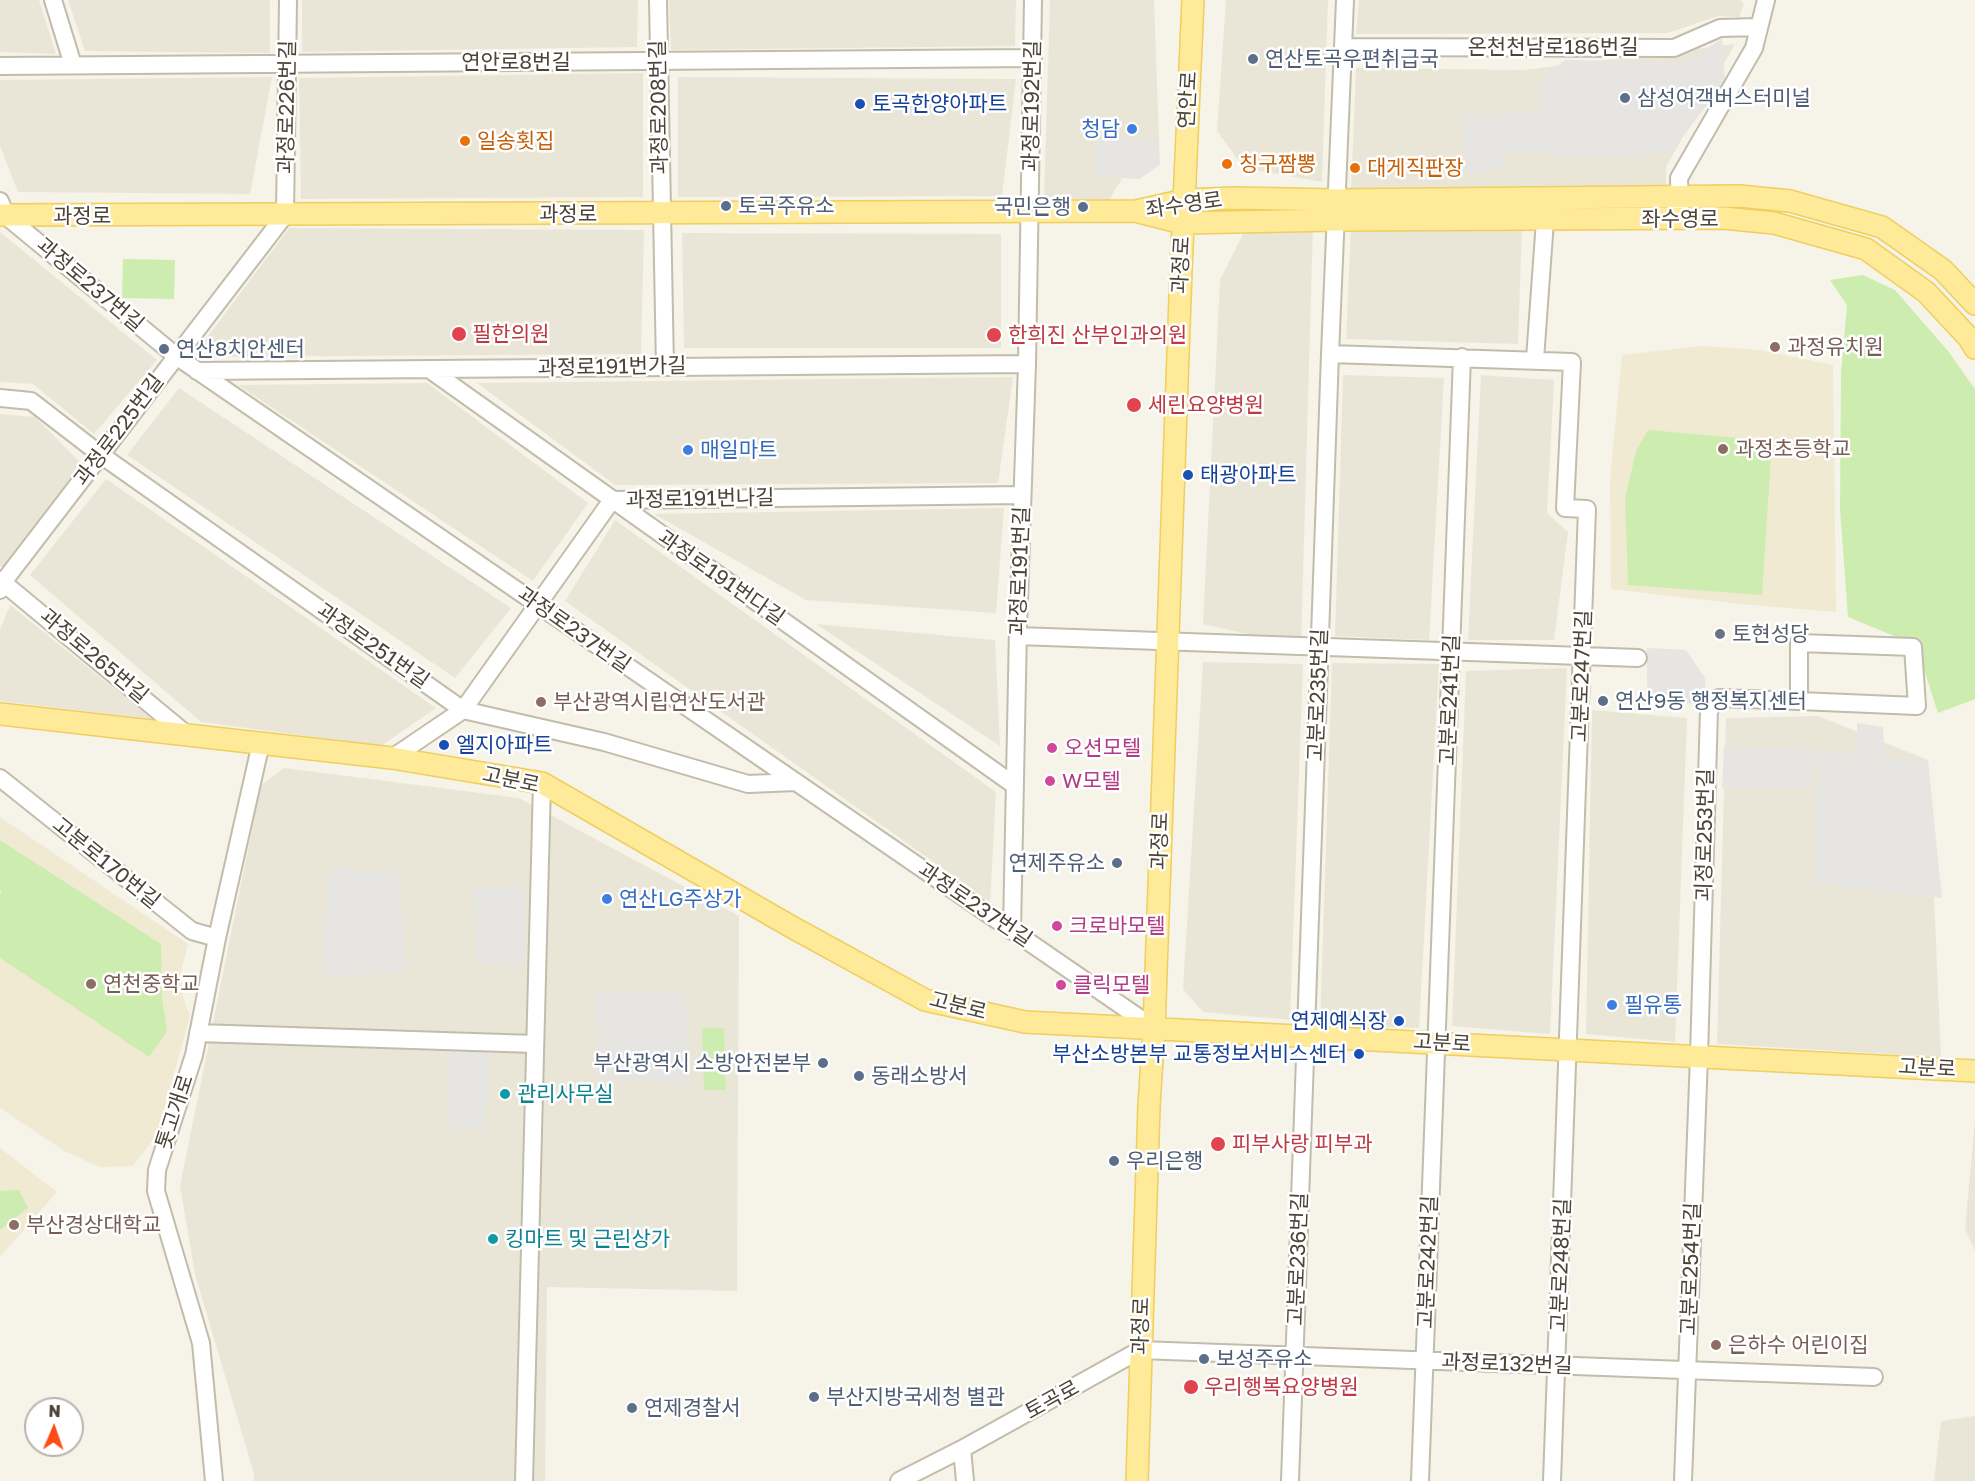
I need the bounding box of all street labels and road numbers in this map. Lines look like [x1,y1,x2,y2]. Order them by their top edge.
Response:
street label: 온천천남로186번길 [1468,34,1638,60]
street label: 과정로208번길 [645,39,673,175]
street label: 과정로226번길 [273,40,301,174]
street label: 과정로192번길 [1018,40,1046,172]
street label: 연안로8번길 [461,49,571,75]
street label: 연안로 [1174,70,1202,130]
street label: 좌수영로 [1144,187,1224,223]
street label: 과정로 [539,201,597,227]
street label: 과정로 [53,203,111,229]
street label: 좌수영로 [1641,206,1719,232]
street label: 과정로237번길 [31,233,149,337]
street label: 과정로 [1167,235,1195,295]
street label: 과정로191번가길 [537,353,687,381]
street label: 과정로225번길 [69,369,169,491]
street label: 과정로191번나길 [625,485,775,513]
street label: 과정로191번길 [1005,506,1035,636]
street label: 과정로191번다길 [653,525,789,631]
street label: 과정로237번길 [513,582,635,678]
street label: 과정로251번길 [312,598,434,694]
street label: 과정로265번길 [35,603,153,709]
street label: 고분로247번길 [1567,609,1597,743]
street label: 고분로235번길 [1303,628,1333,762]
street label: 고분로241번길 [1435,634,1465,766]
street label: 고분로 [480,762,542,798]
street label: 괴정로253번길 [1691,768,1719,902]
street label: 고분로170번길 [47,812,165,914]
street label: 과정로 [1146,812,1174,870]
street label: 과정로237번길 [913,858,1037,952]
street label: 고분로 [927,987,989,1025]
street label: 고분로 [1412,1029,1472,1057]
street label: 고분로 [1897,1054,1957,1082]
street label: 톳고개로 [151,1071,199,1153]
street label: 고분로236번길 [1283,1192,1313,1326]
street label: 고분로242번길 [1413,1195,1443,1329]
street label: 고분로248번길 [1546,1197,1576,1333]
street label: 고분로254번길 [1676,1202,1706,1336]
street label: 과정로 [1127,1297,1155,1355]
street label: 과정로132번길 [1441,1349,1573,1379]
street label: 토곡로 [1021,1375,1083,1425]

